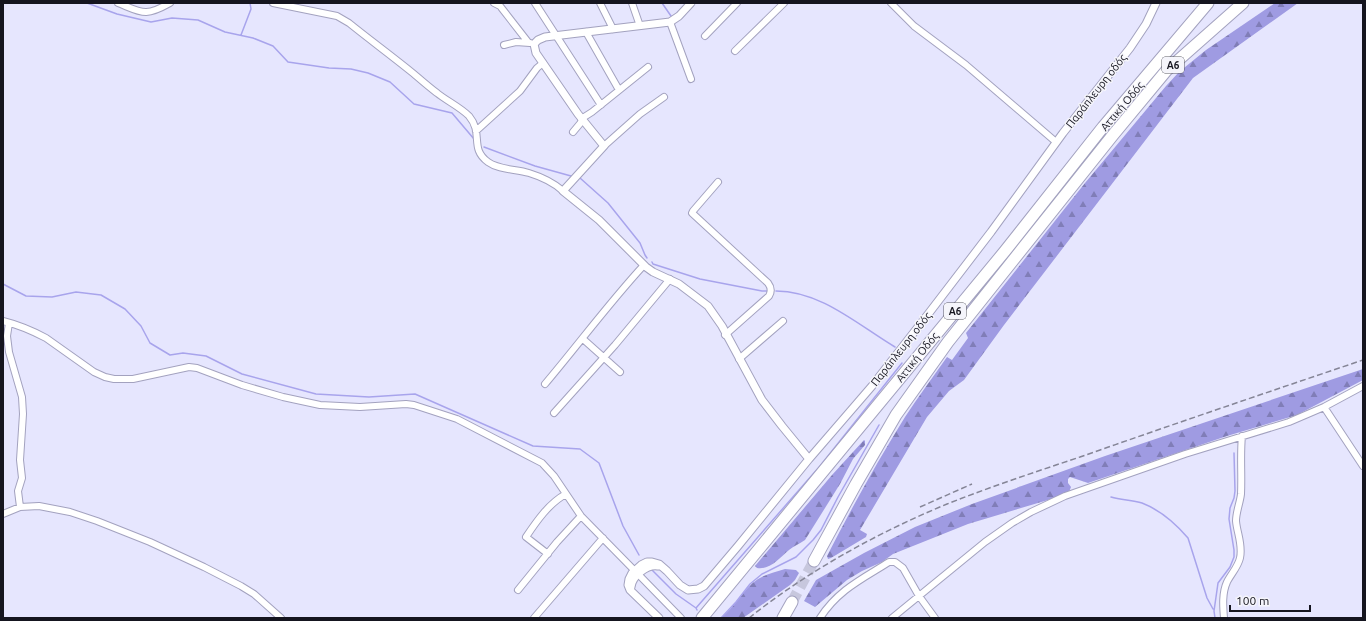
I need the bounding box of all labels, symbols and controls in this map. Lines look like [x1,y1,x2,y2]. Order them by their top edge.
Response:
street label: Παράπλευρη οδός [1063,52,1129,131]
road number: Α6 [1162,57,1184,73]
street label: Αττική Οδός [1098,79,1147,134]
road number: Α6 [944,303,966,319]
street label: Παράπλευρη οδός [868,310,934,389]
street label: Αττική Οδός [893,330,941,385]
scale bar [1230,587,1310,613]
text: 100 m [1236,594,1269,607]

